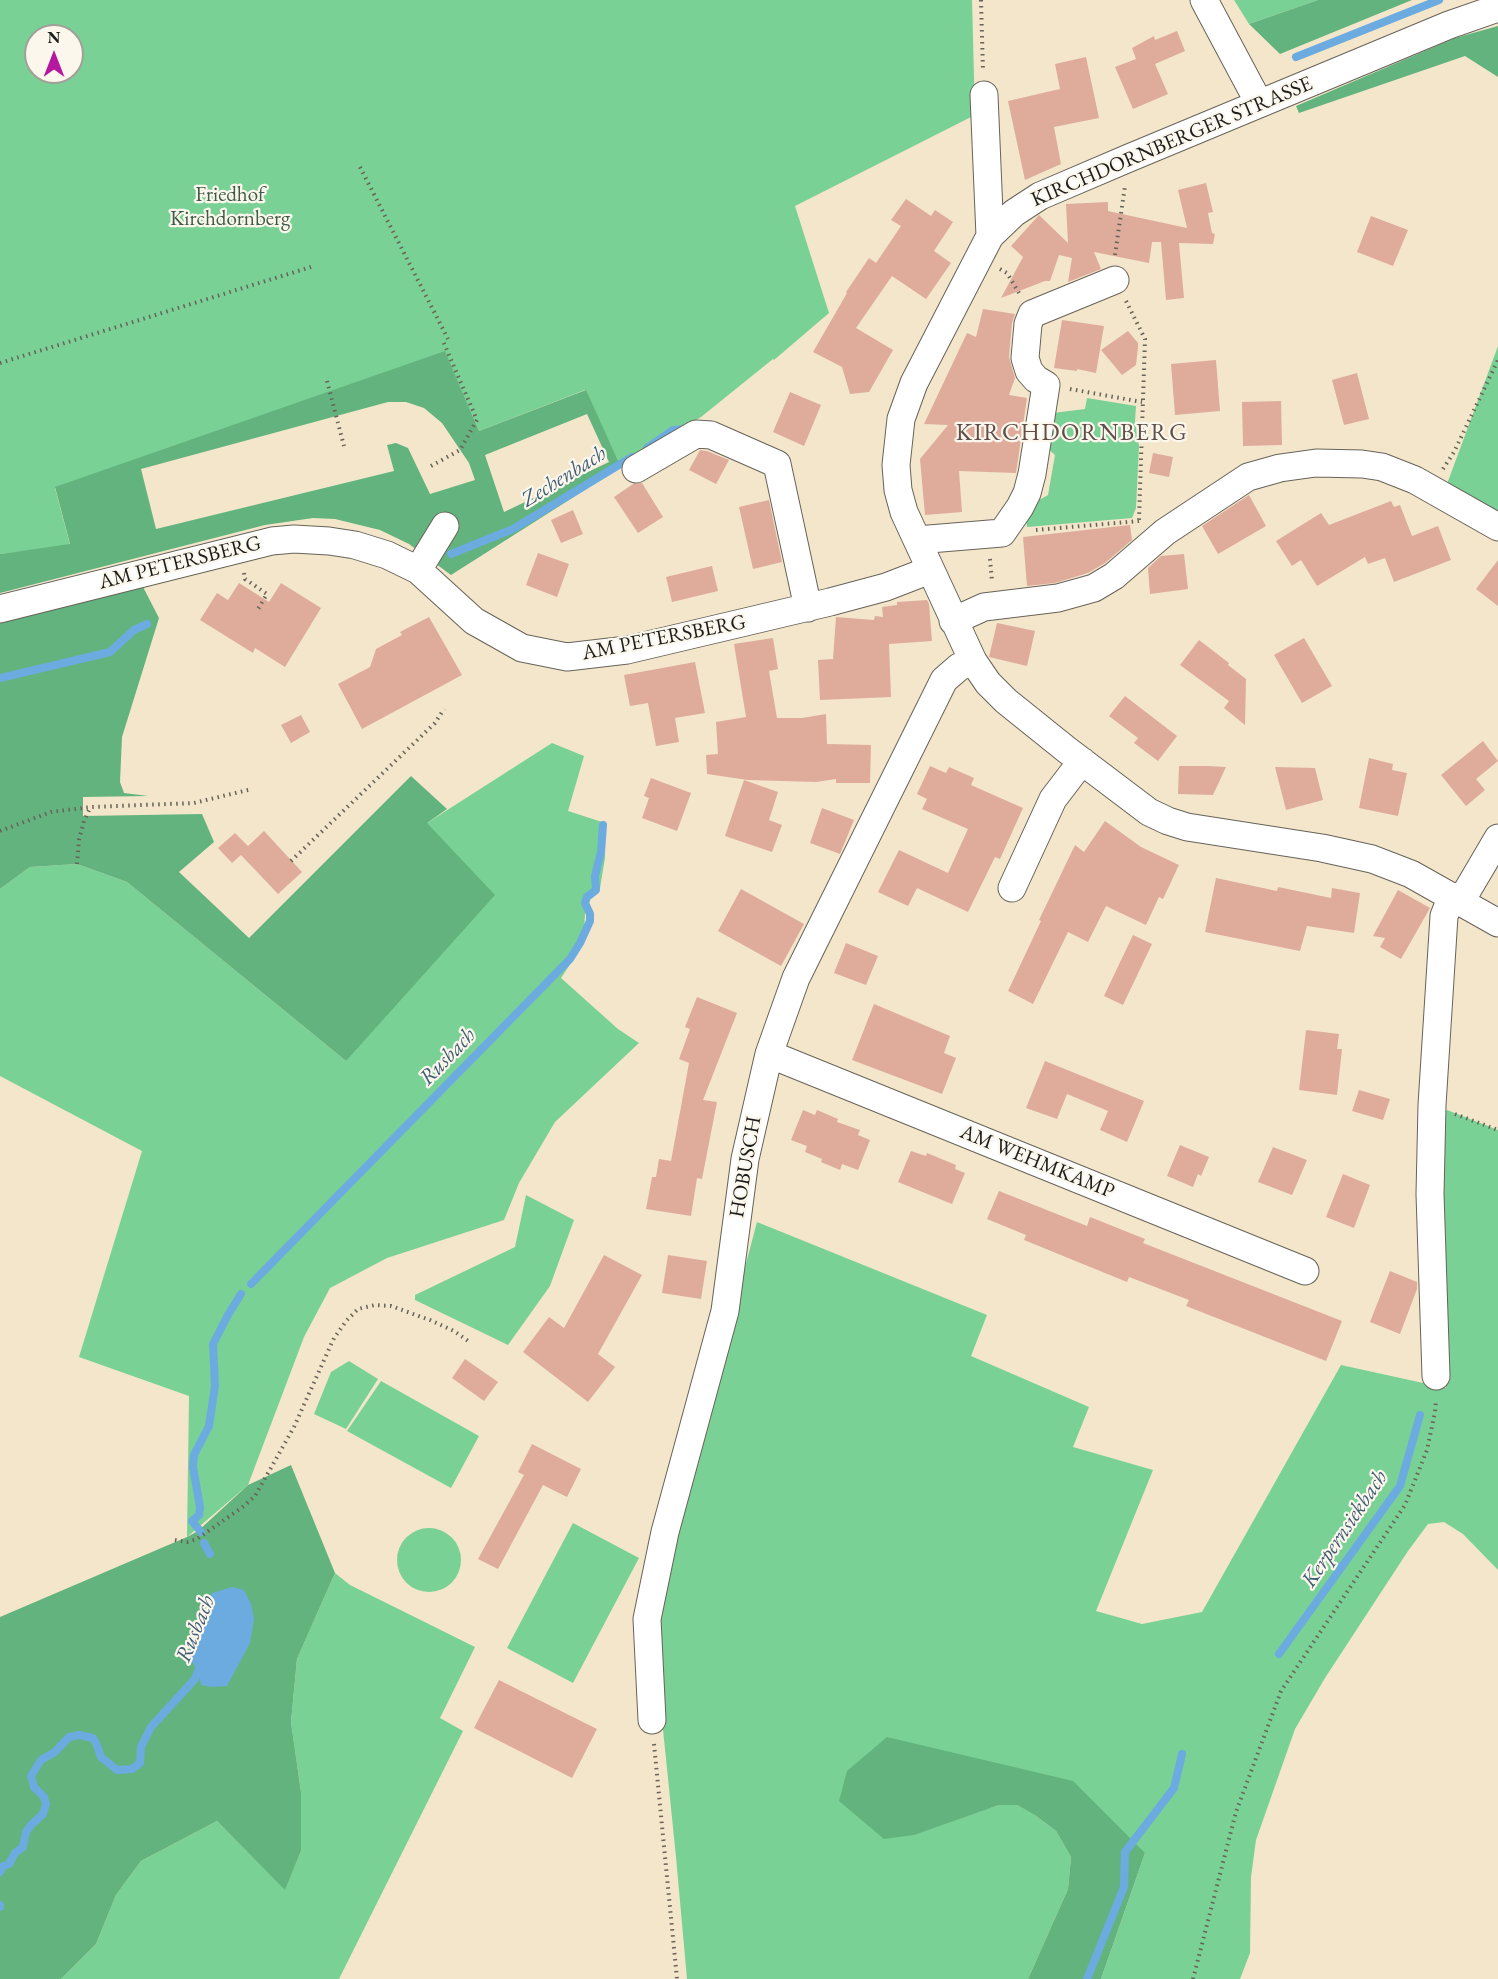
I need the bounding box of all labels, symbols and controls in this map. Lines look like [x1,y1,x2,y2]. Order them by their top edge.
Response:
north arrow [24,24,84,84]
text: N [48,27,60,48]
street label: KIRCHDORNBERGER STRASSE [1028,71,1316,213]
park label: Friedhof Kirchdornberg [170,182,290,232]
district label: KIRCHDORNBERG [956,419,1188,447]
water label: Zechenbach [517,441,611,513]
street label: AM PETERSBERG [96,531,264,595]
street label: AM PETERSBERG [580,610,748,666]
water label: Rusbach [414,1023,482,1091]
street label: HOBUSCH [725,1114,767,1220]
street label: AM WEHMKAMP [956,1120,1118,1204]
water label: Kerpernsiekbach [1296,1466,1394,1592]
water label: Rusbach [171,1592,221,1666]

